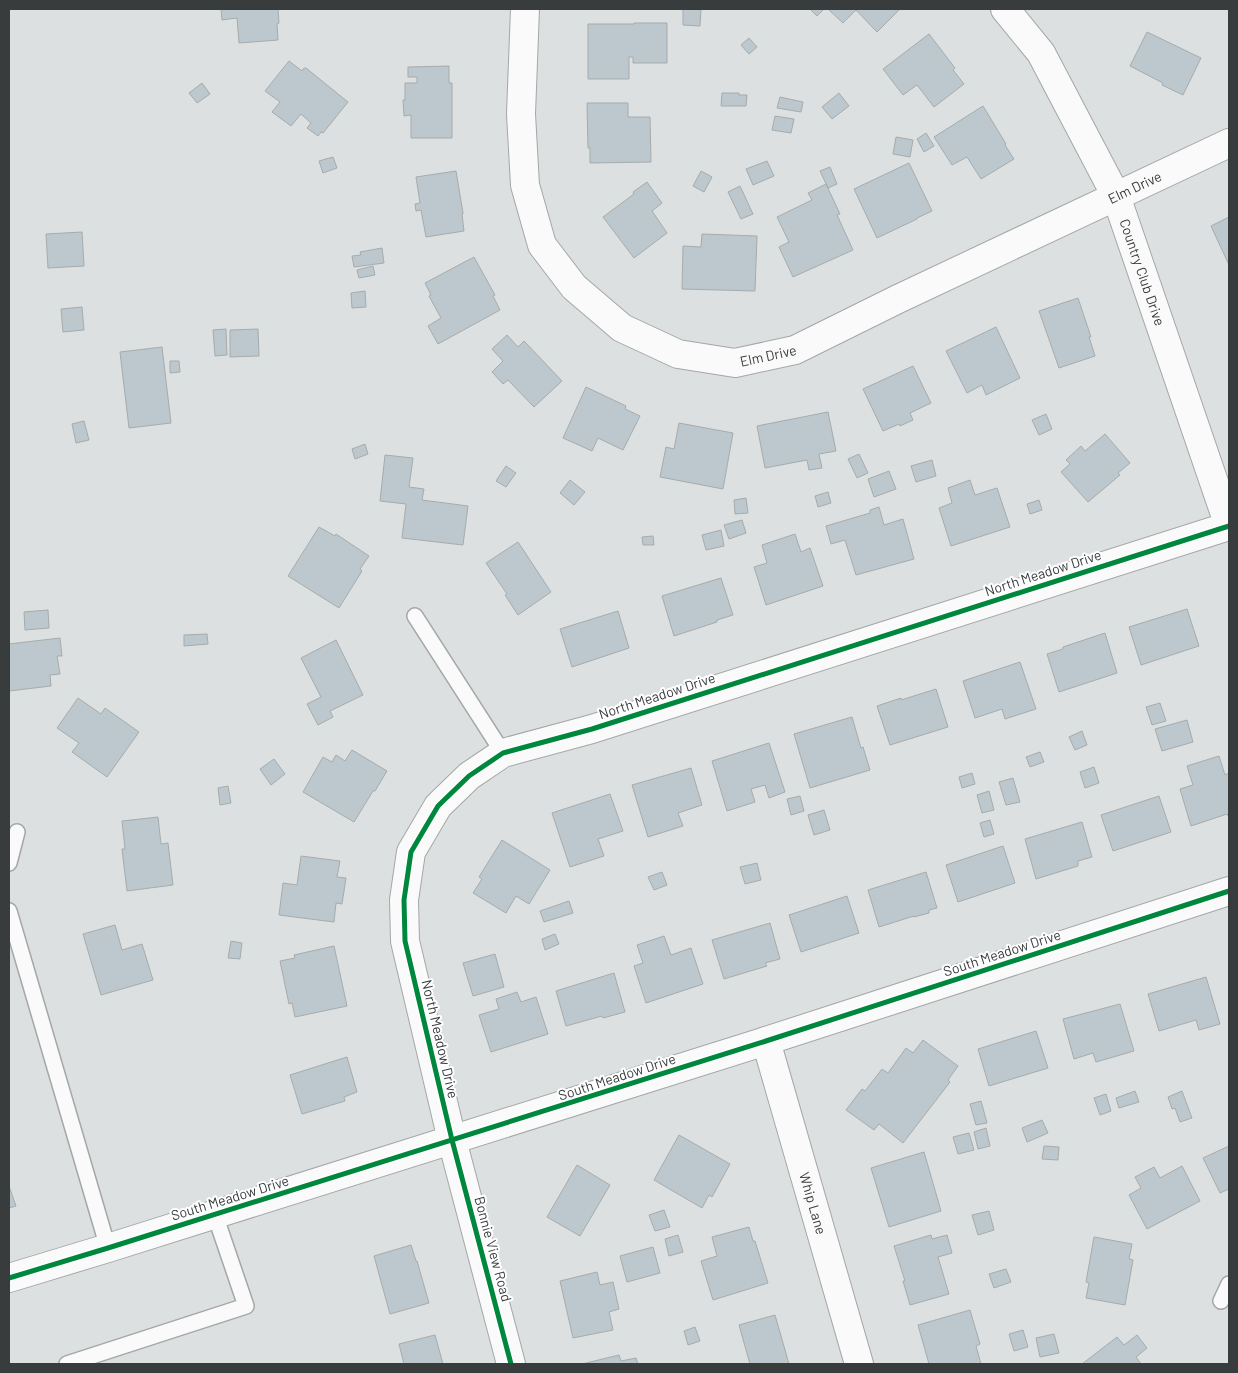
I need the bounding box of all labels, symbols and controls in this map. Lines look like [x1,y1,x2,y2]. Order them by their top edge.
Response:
street label: Elm Drive [1105,167,1164,207]
street label: Country Club Drive [1116,216,1169,328]
street label: Elm Drive [738,341,798,370]
street label: North Meadow Drive [982,546,1103,599]
street label: North Meadow Drive [596,669,717,722]
street label: South Meadow Drive [941,926,1063,980]
street label: North Meadow Drive [419,978,462,1100]
street label: South Meadow Drive [556,1050,678,1104]
street label: Whip Lane [796,1170,830,1236]
street label: South Meadow Drive [169,1172,291,1224]
street label: Bonnie View Road [471,1194,516,1303]

